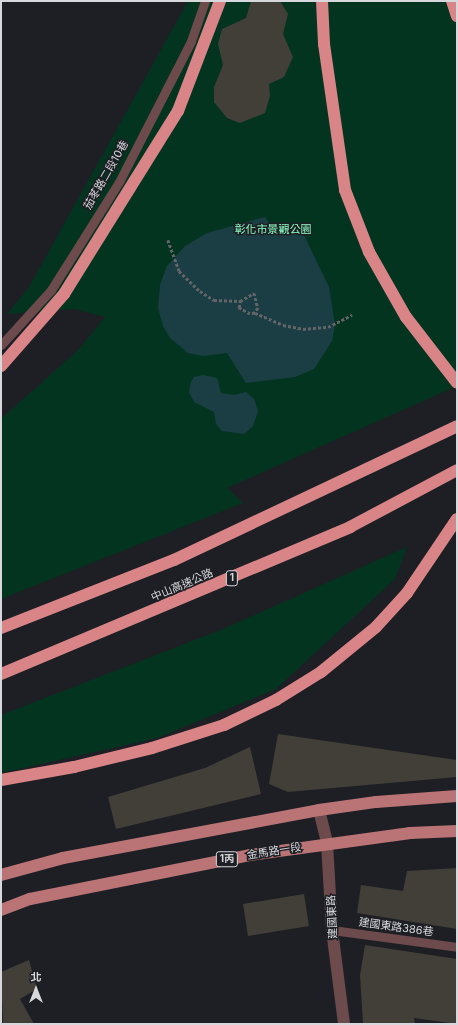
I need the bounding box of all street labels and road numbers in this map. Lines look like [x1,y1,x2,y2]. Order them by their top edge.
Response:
street label: 茄苳路二段10巷 [81,138,131,212]
street label: 中山高速公路 [149,566,215,604]
road number: 1 [225,570,239,586]
street label: 金馬路一段 [246,840,302,862]
road number: 1丙 [215,851,239,867]
street label: 建國東路 [324,895,340,939]
street label: 建國東路386巷 [358,915,434,939]

